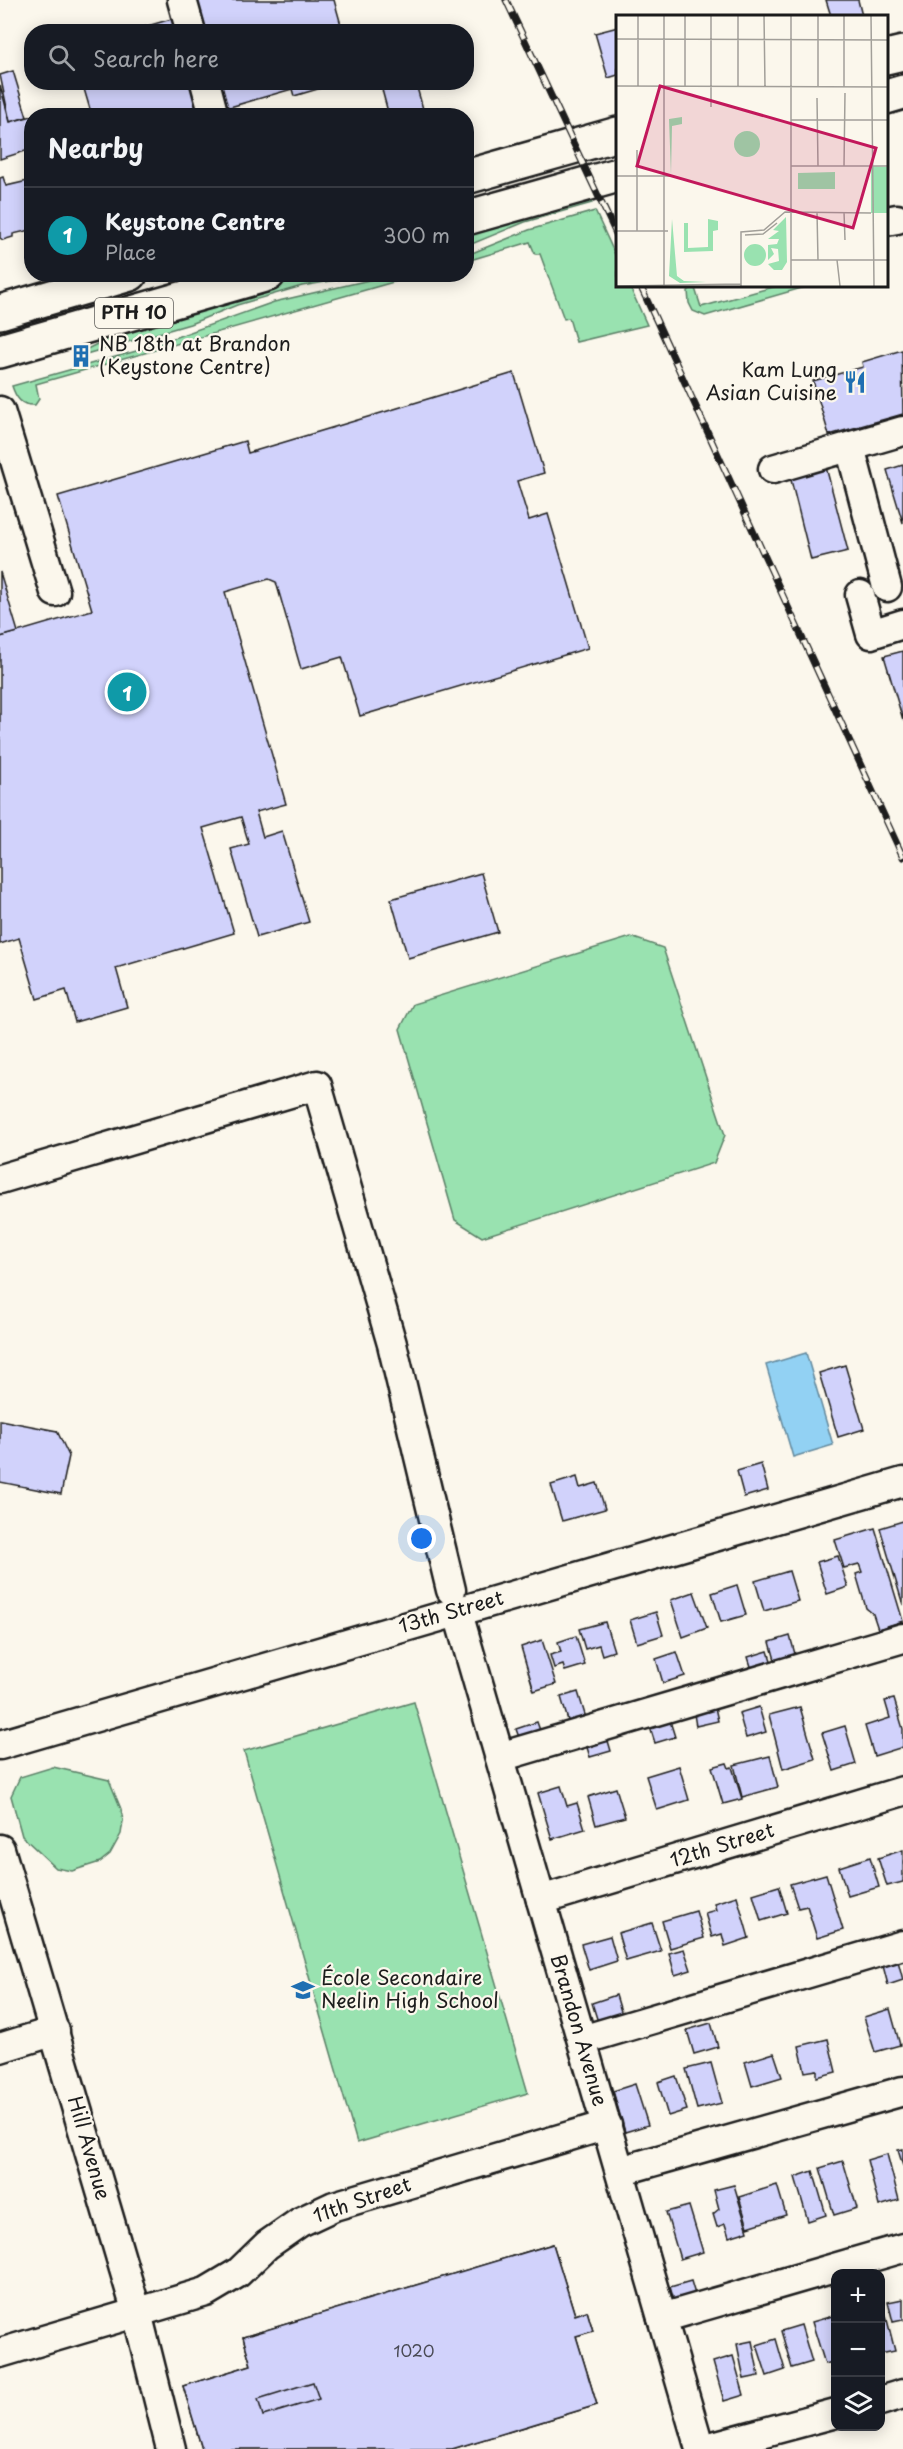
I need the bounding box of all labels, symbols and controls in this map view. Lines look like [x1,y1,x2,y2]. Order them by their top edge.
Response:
inset map [616,15,888,286]
search box [24,24,474,90]
icon: search [45,41,78,74]
text: Search here [93,41,219,74]
text: Nearby [48,128,143,167]
text: Keystone Centre [105,204,285,237]
text: 1 [63,220,72,250]
text: 300 m [383,220,450,250]
text: Place [105,237,156,267]
road number: PTH 10 [95,298,173,328]
place label: NB 18th at Brandon (Keystone Centre) [99,328,291,381]
building icon: NB 18th at Brandon (Keystone Centre) [68,343,94,369]
place label: Kam Lung Asian Cuisine [706,354,837,407]
restaurant icon: Kam Lung Asian Cuisine [842,369,868,395]
pin: 1 [108,670,146,714]
your location [407,1524,436,1553]
street label: 13th Street [395,1582,507,1640]
street label: 12th Street [666,1814,778,1874]
street label: Brandon Avenue [544,1950,616,2109]
place label: École Secondaire Neelin High School [321,1962,499,2015]
school or university icon: École Secondaire Neelin High School [290,1977,316,2003]
street label: Hill Avenue [61,2092,119,2203]
street label: 11th Street [309,2168,415,2230]
map controls [831,2269,885,2431]
button: + [831,2269,885,2323]
button: − [831,2323,885,2377]
house number: 1020 [394,2338,435,2362]
button: layers [831,2377,885,2431]

